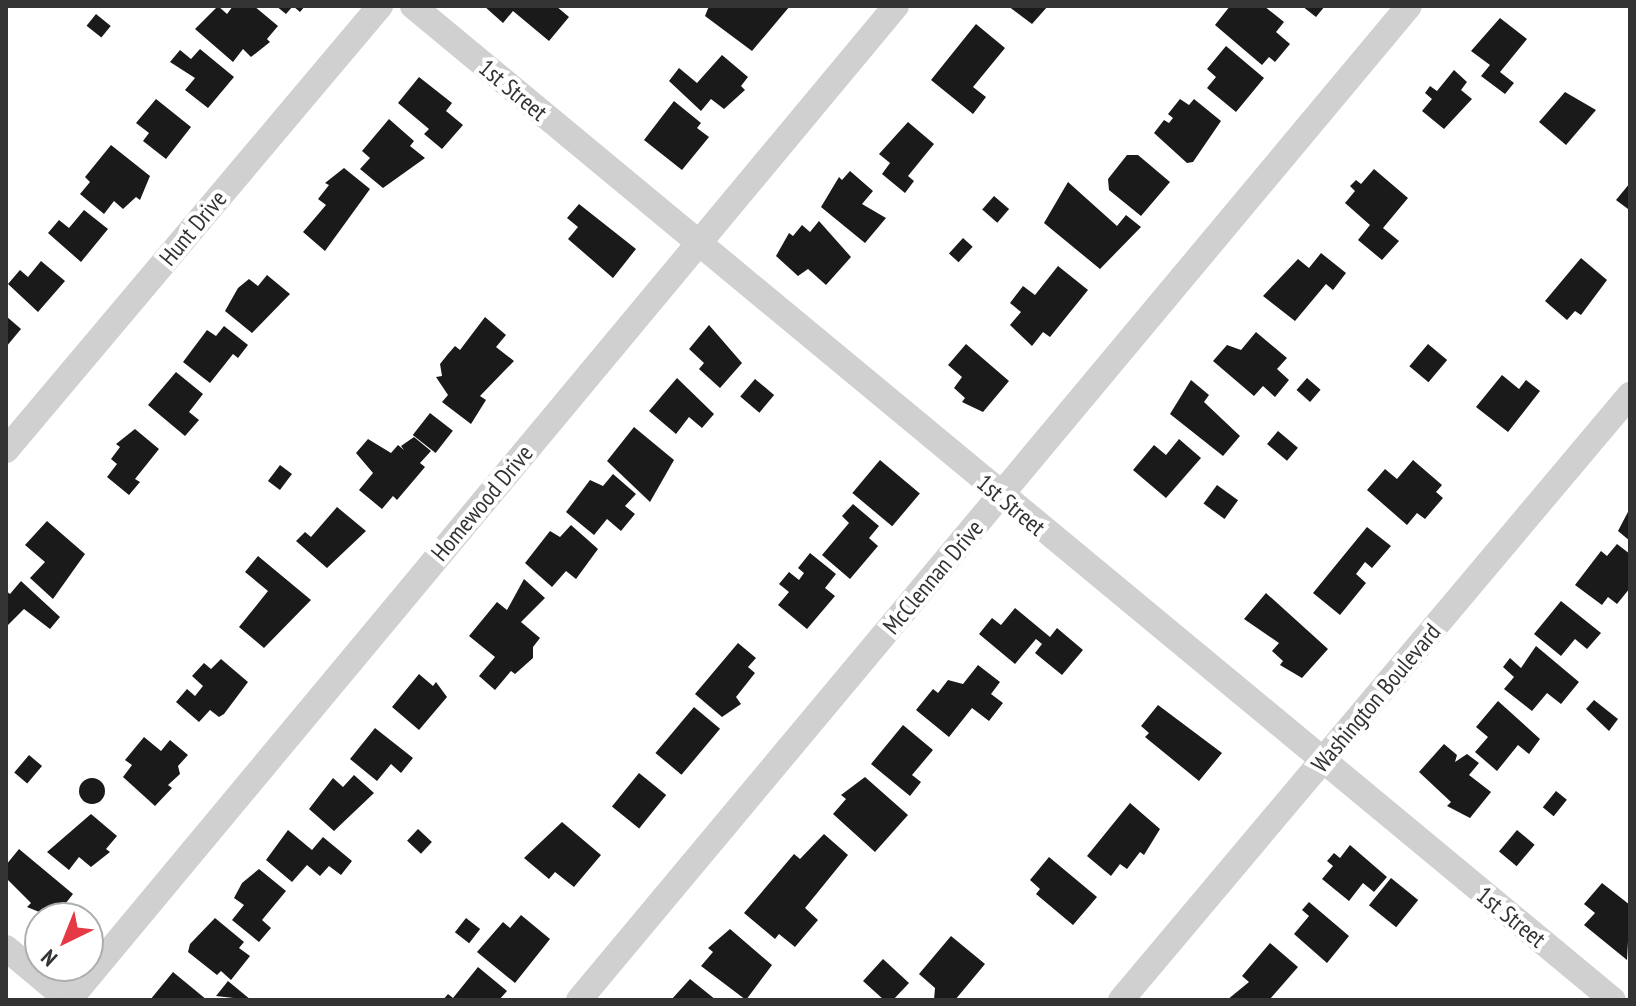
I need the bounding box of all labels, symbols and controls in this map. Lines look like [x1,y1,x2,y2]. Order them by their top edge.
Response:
street label: 1st Street [473,53,553,127]
street label: Hunt Drive [153,185,233,271]
street label: Homewood Drive [425,439,539,567]
street label: 1st Street [971,468,1051,542]
street label: McClennan Drive [877,514,989,640]
street label: Washington Boulevard [1305,618,1447,778]
street label: 1st Street [1471,881,1551,953]
north arrow [24,902,104,982]
text: N [35,944,63,972]

